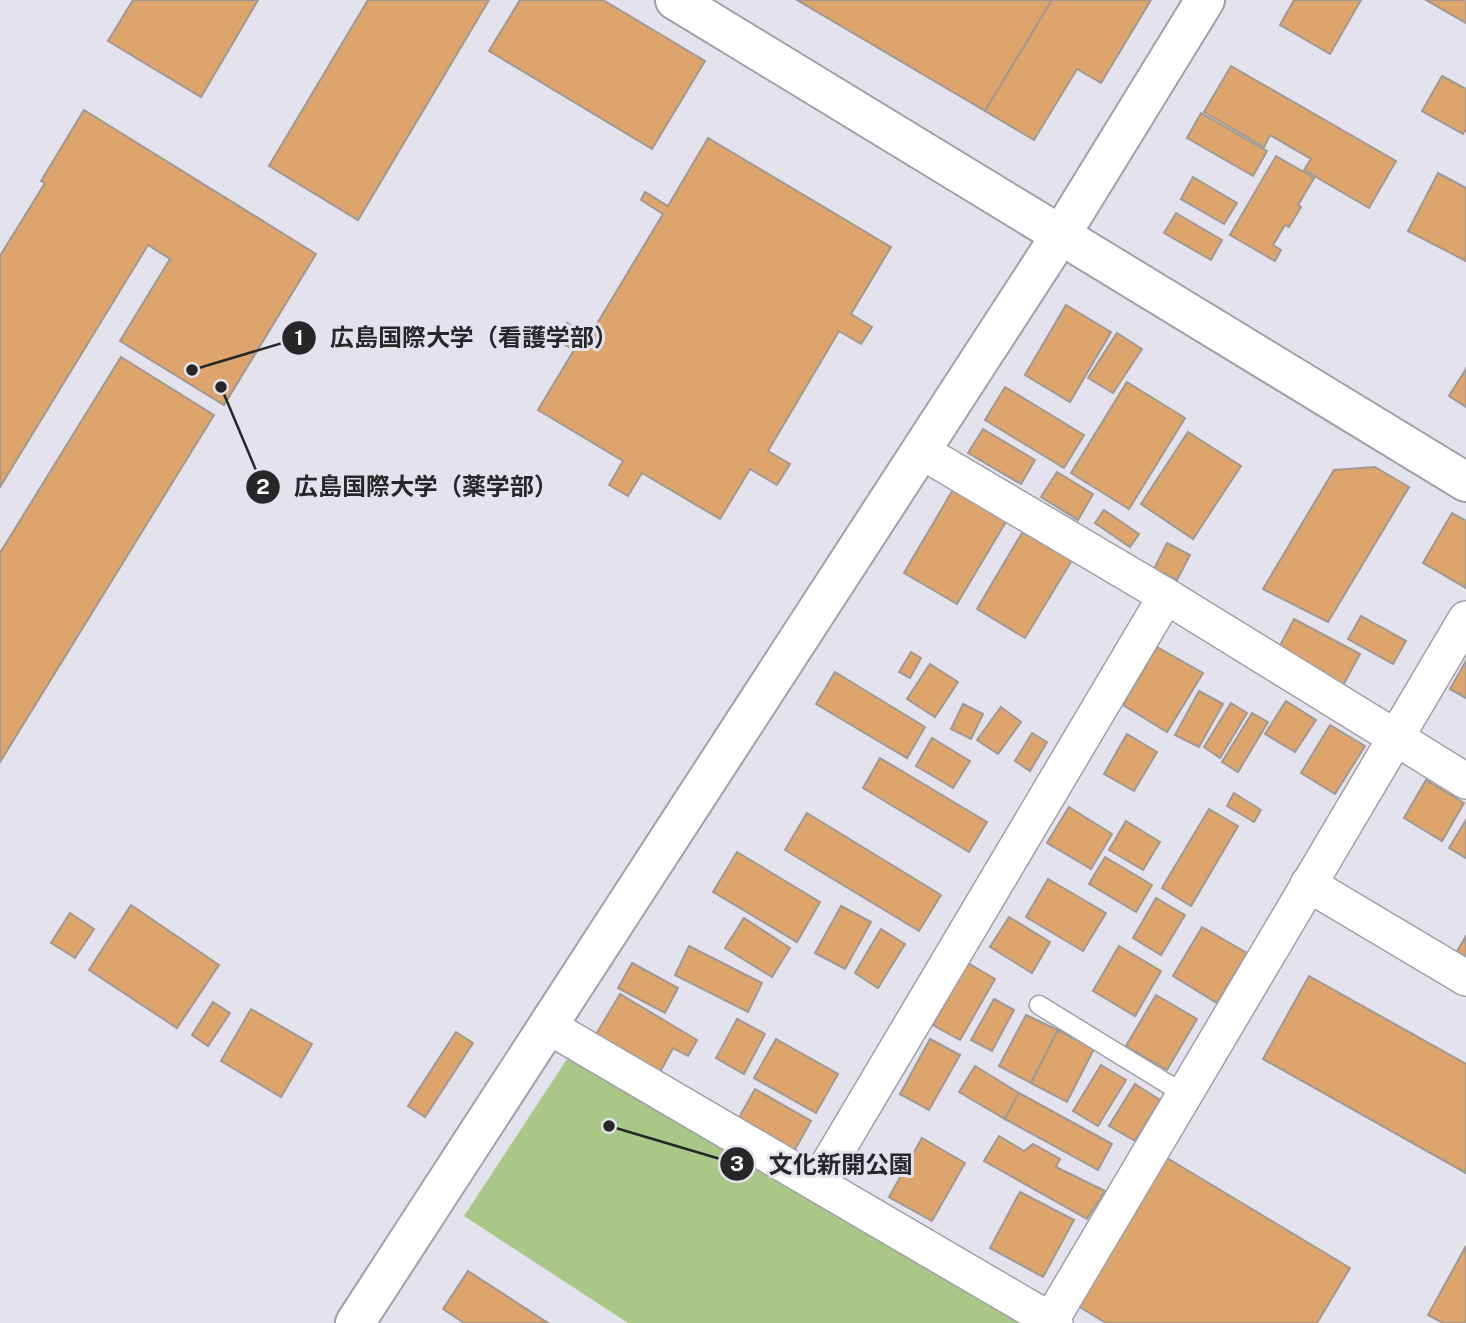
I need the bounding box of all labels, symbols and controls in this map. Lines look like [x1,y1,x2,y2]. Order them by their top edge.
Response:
callout: 広島国際大学（看護学部） [281,315,632,360]
text: 広島国際大学（看護学部） [330,323,618,351]
text: 1 [295,325,304,350]
callout: 広島国際大学（薬学部） [245,464,572,509]
text: 広島国際大学（薬学部） [294,472,558,500]
text: 2 [256,474,270,499]
callout: 文化新開公園 [720,1142,927,1187]
text: 文化新開公園 [769,1150,913,1178]
text: 3 [730,1151,744,1176]

